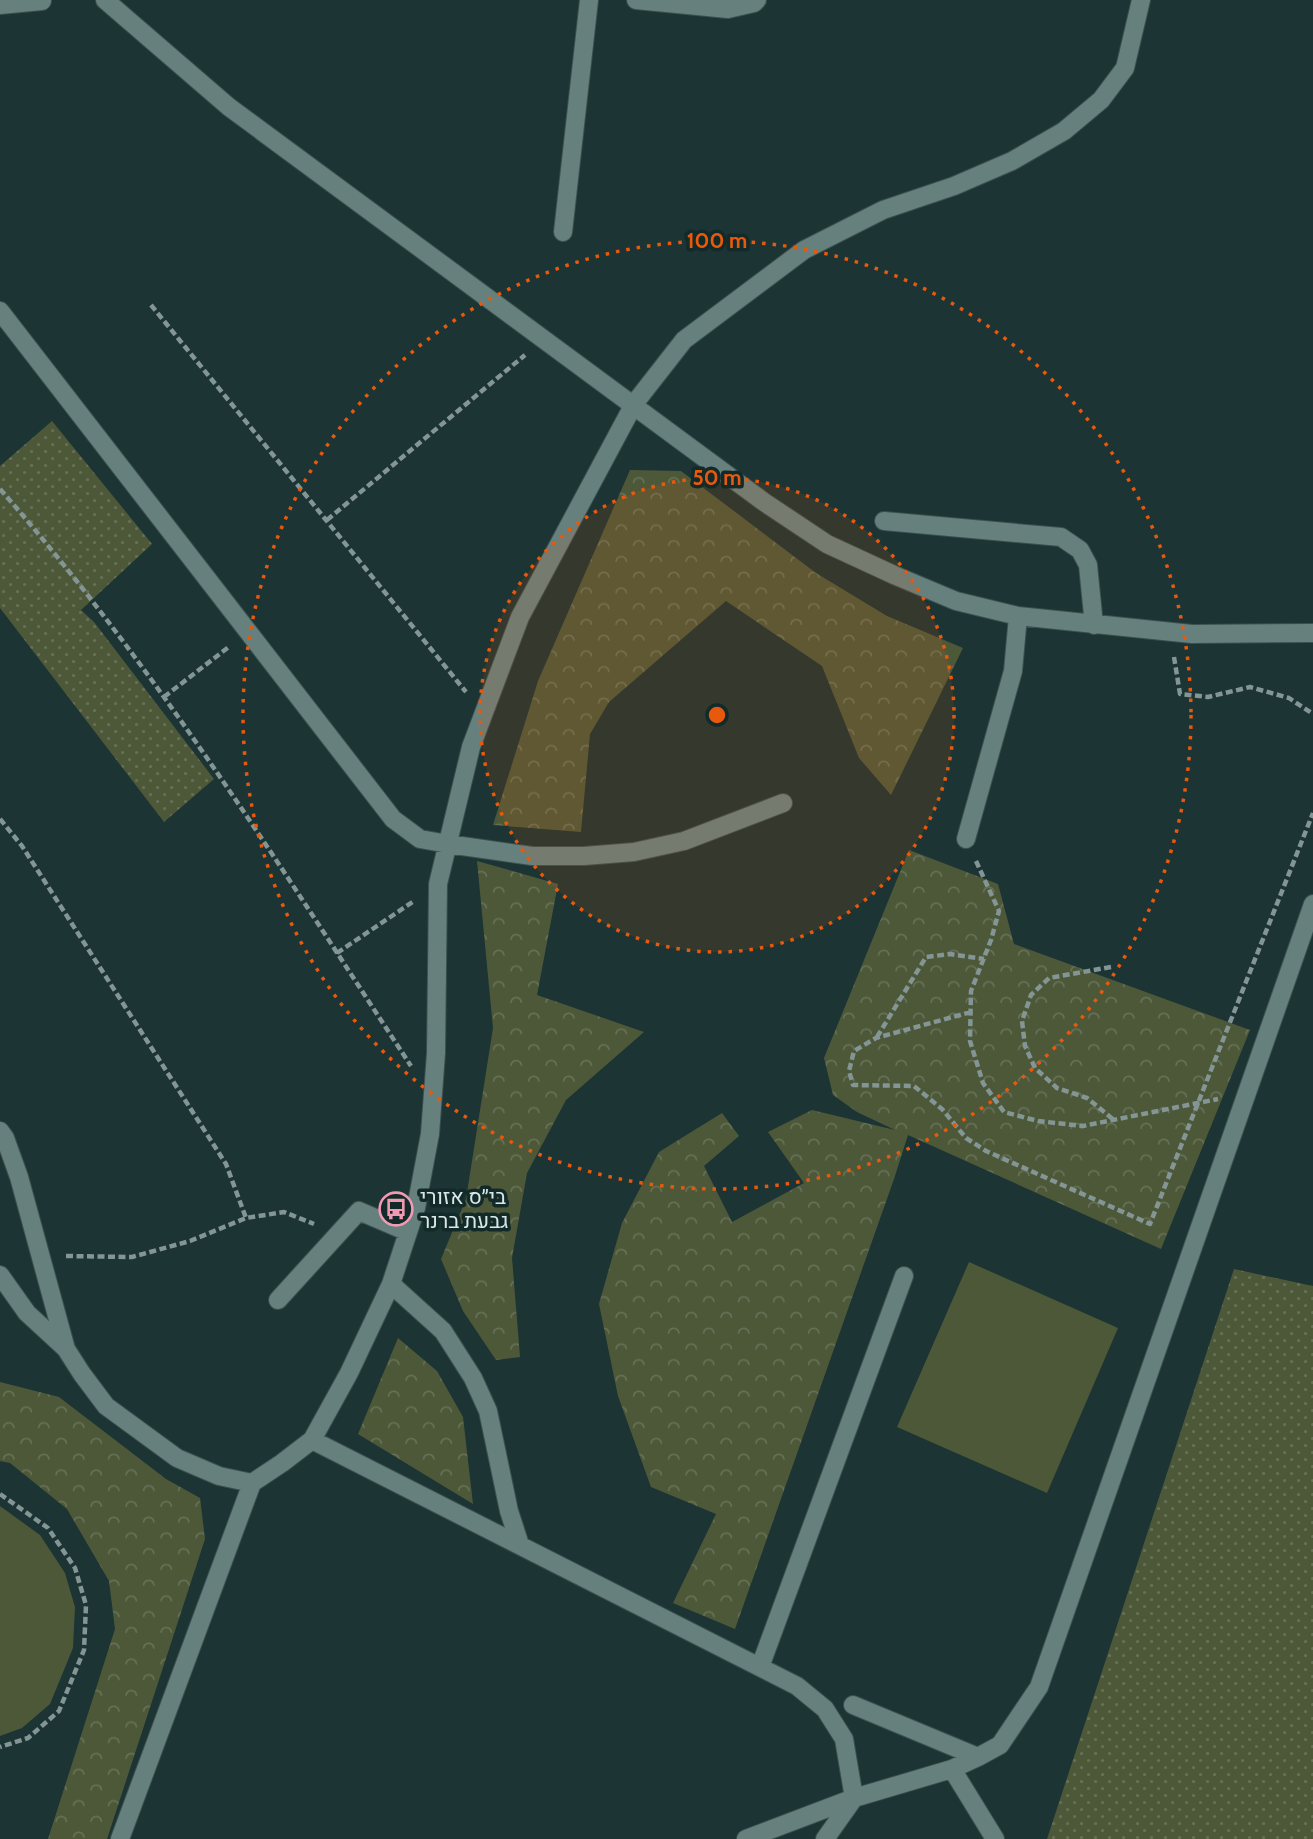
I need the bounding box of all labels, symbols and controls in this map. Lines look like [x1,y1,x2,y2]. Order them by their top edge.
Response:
text: 100 m [687,228,747,253]
text: 50 m [692,465,742,490]
centre of rings [705,703,729,727]
place label: בי״ס אזורי גבעת ברנר [420,1184,508,1233]
bus stop icon: בי״ס אזורי גבעת ברנר [377,1190,415,1228]

